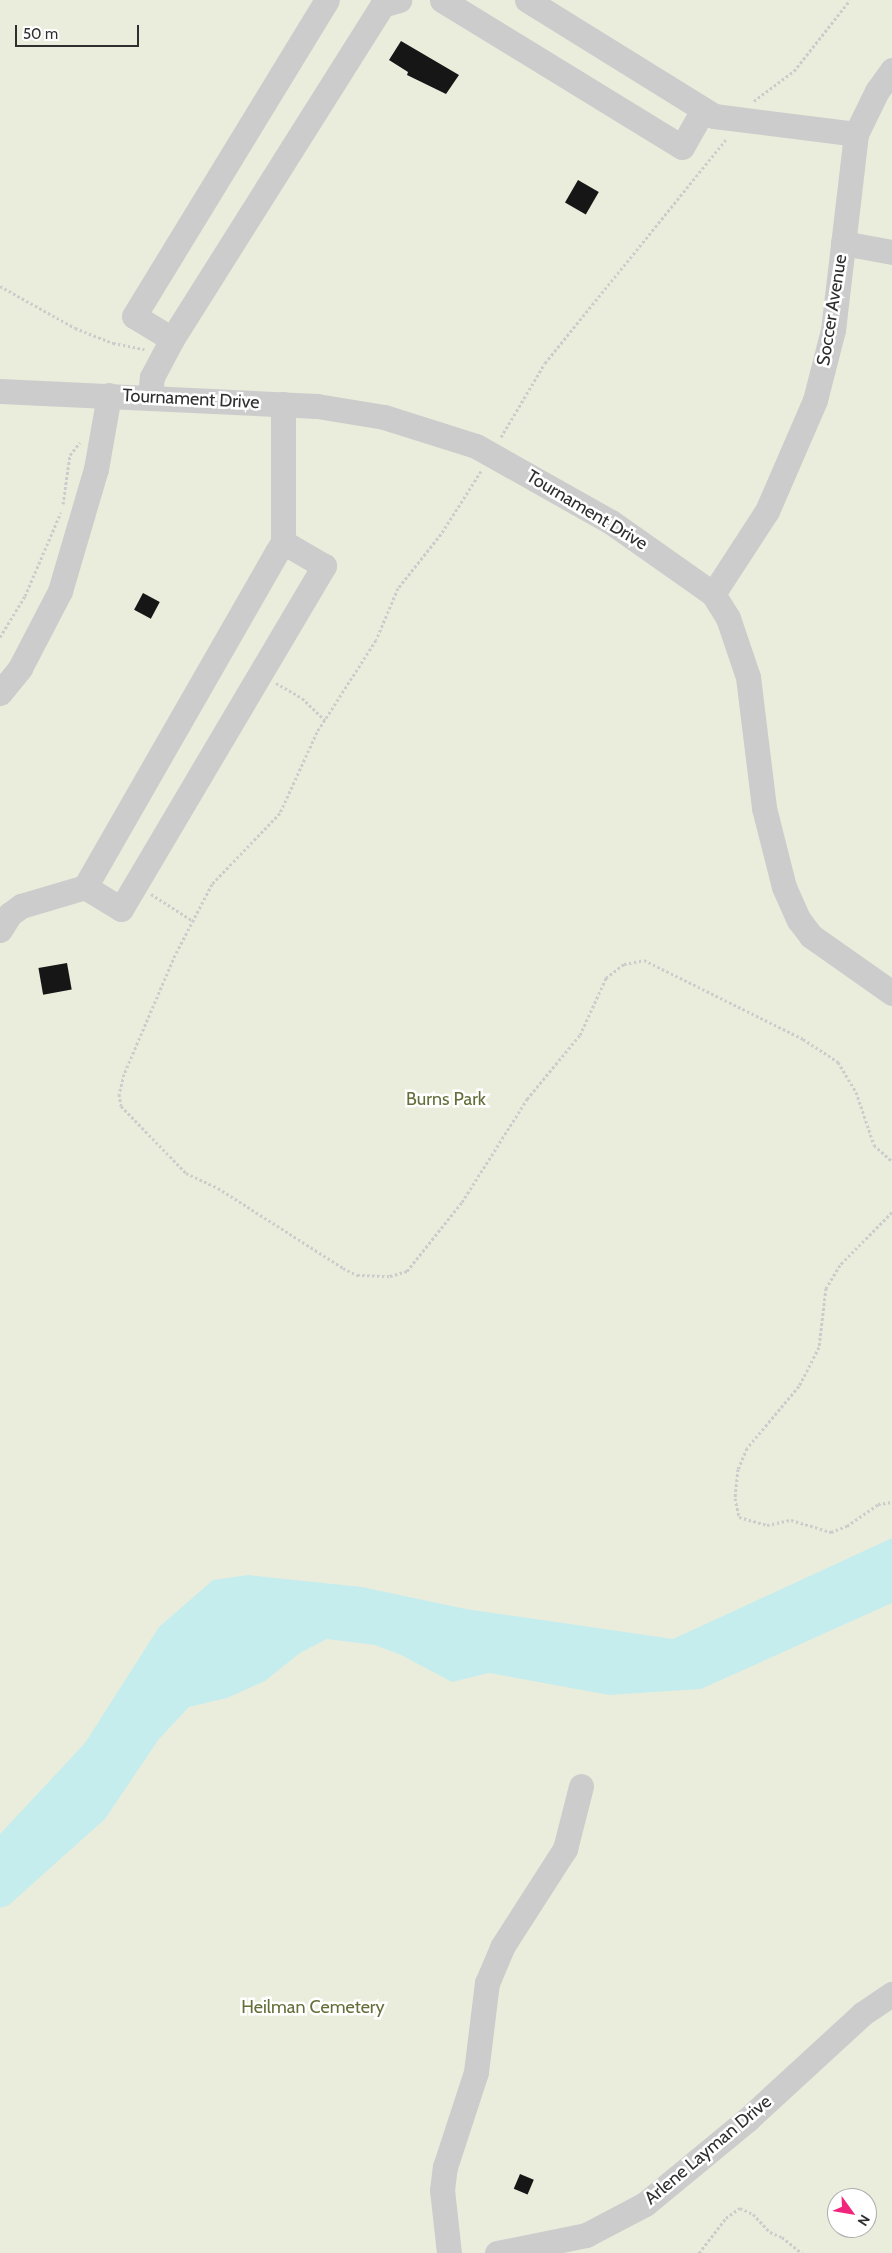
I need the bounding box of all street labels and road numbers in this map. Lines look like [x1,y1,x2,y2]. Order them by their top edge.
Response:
street label: Soccer Avenue [813,253,851,367]
street label: Tournament Drive [122,385,260,413]
street label: Tournament Drive [523,465,651,555]
street label: Arlene Layman Drive [640,2091,776,2209]

